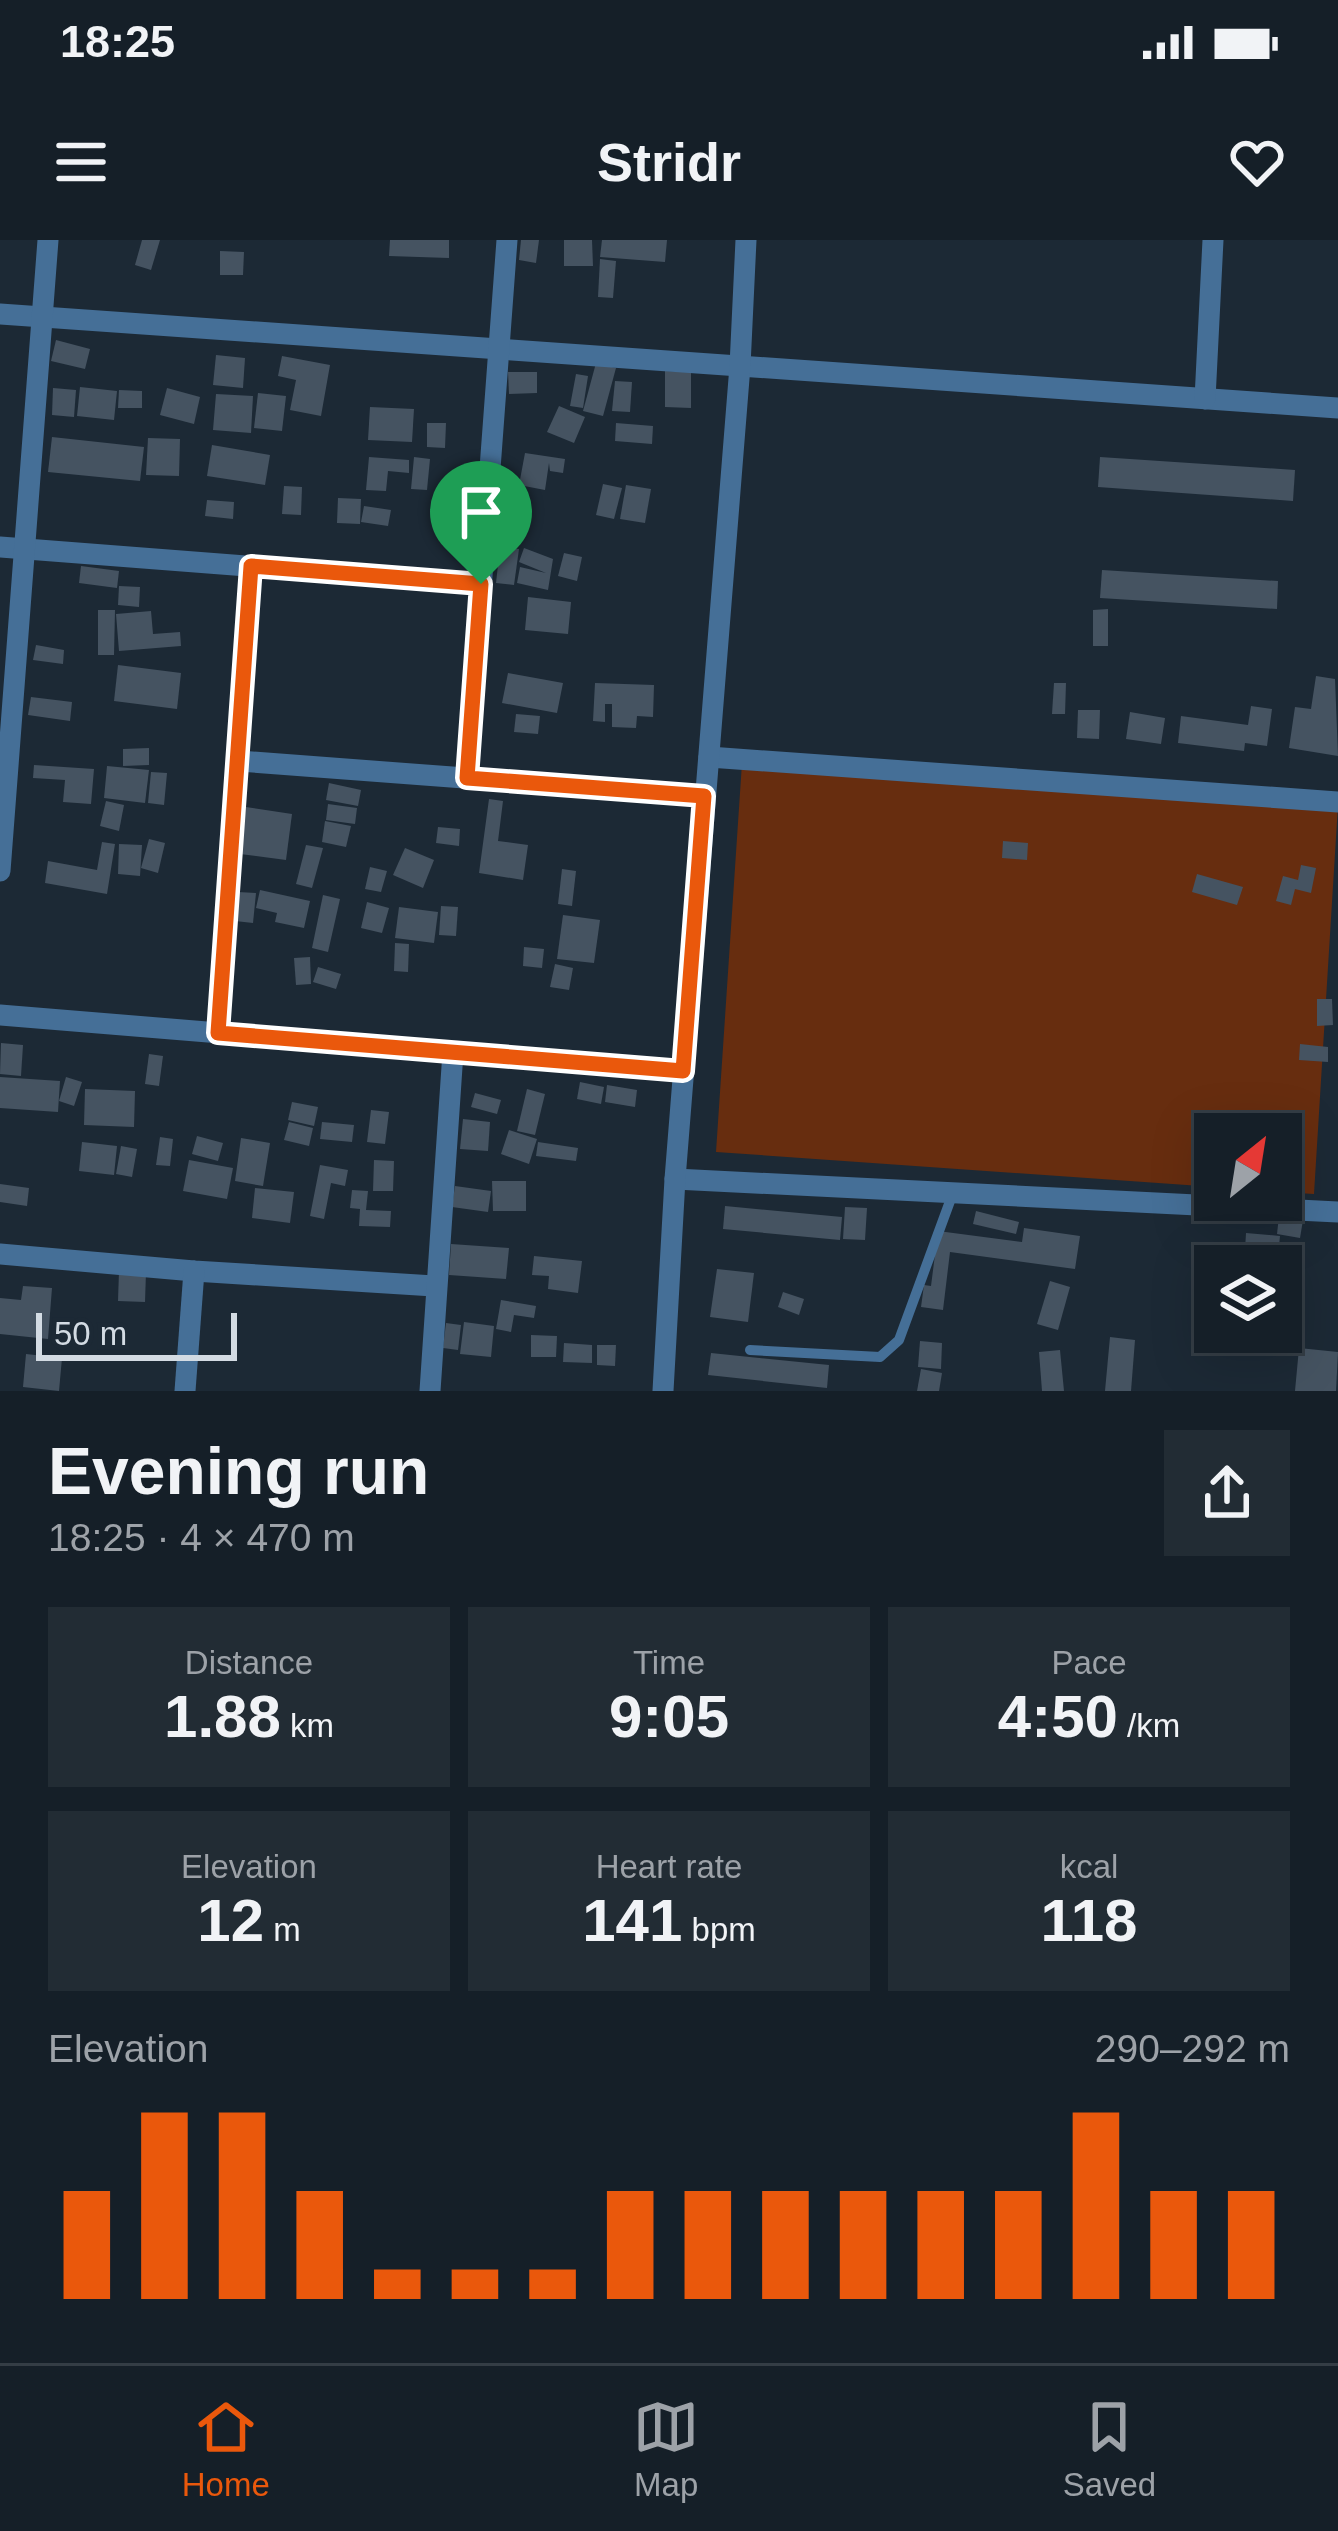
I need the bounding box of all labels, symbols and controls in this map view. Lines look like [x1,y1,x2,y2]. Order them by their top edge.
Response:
text: 18:25 [60,16,175,67]
icon: menu [48,129,114,195]
icon: heart [1224,129,1290,195]
text: Stridr [597,132,741,192]
pin [430,461,532,584]
icon: arrive [448,479,514,545]
north arrow [1194,1113,1302,1221]
map controls [1194,1113,1302,1353]
button: layers [1194,1245,1302,1353]
scale bar [36,1307,237,1360]
text: 50 m [54,1315,127,1352]
button: share [1164,1430,1290,1556]
text: Evening run [48,1434,429,1508]
text: 18:25 · 4 × 470 m [48,1516,355,1559]
text: Distance [185,1644,313,1681]
text: Time [633,1644,705,1681]
text: Pace [1051,1644,1127,1681]
text: 1.88 [164,1683,281,1750]
text: 9:05 [609,1683,729,1750]
text: 4:50 [998,1683,1118,1750]
text: km [281,1707,334,1744]
text: /km [1118,1707,1180,1744]
text: Elevation [181,1848,317,1885]
text: Heart rate [596,1848,742,1885]
text: kcal [1060,1848,1118,1885]
text: 12 [197,1887,264,1954]
text: 141 [582,1887,682,1954]
text: 118 [1041,1887,1137,1954]
text: m [264,1911,301,1948]
text: bpm [682,1911,756,1948]
text: Elevation [48,2027,208,2070]
text: 290–292 m [1095,2027,1290,2070]
tab: Home [182,2394,270,2504]
tab: Map [633,2394,699,2504]
tab: Saved [1063,2394,1156,2504]

